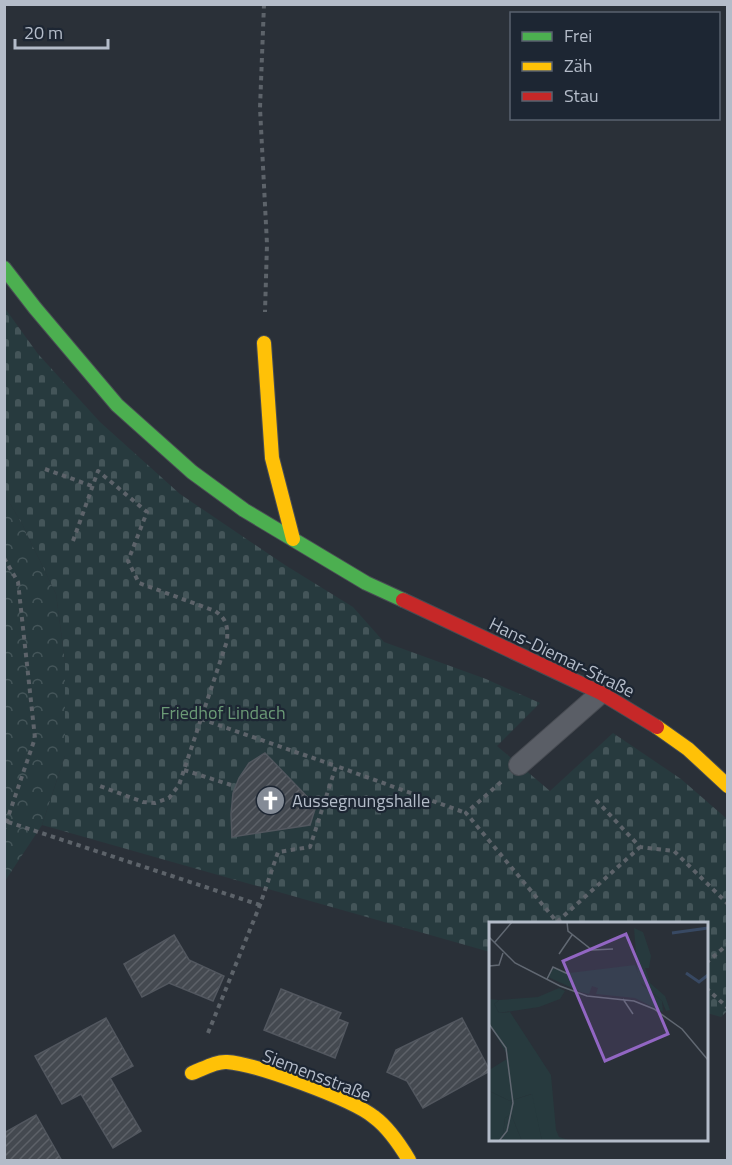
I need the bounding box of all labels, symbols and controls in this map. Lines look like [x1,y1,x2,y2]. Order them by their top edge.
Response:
scale bar [15,12,108,50]
legend [510,12,720,120]
text: 20 m [24,19,63,46]
text: Frei [564,22,592,49]
text: Zäh [564,52,592,79]
text: Stau [564,82,599,109]
street label: Hans-Diemar-Straße [485,610,639,704]
park label: Friedhof Lindach [160,699,286,726]
church icon: Aussegnungshalle [255,784,287,816]
place label: Aussegnungshalle [292,787,430,814]
inset map [489,922,708,1141]
street label: Siemensstraße [259,1042,375,1108]

